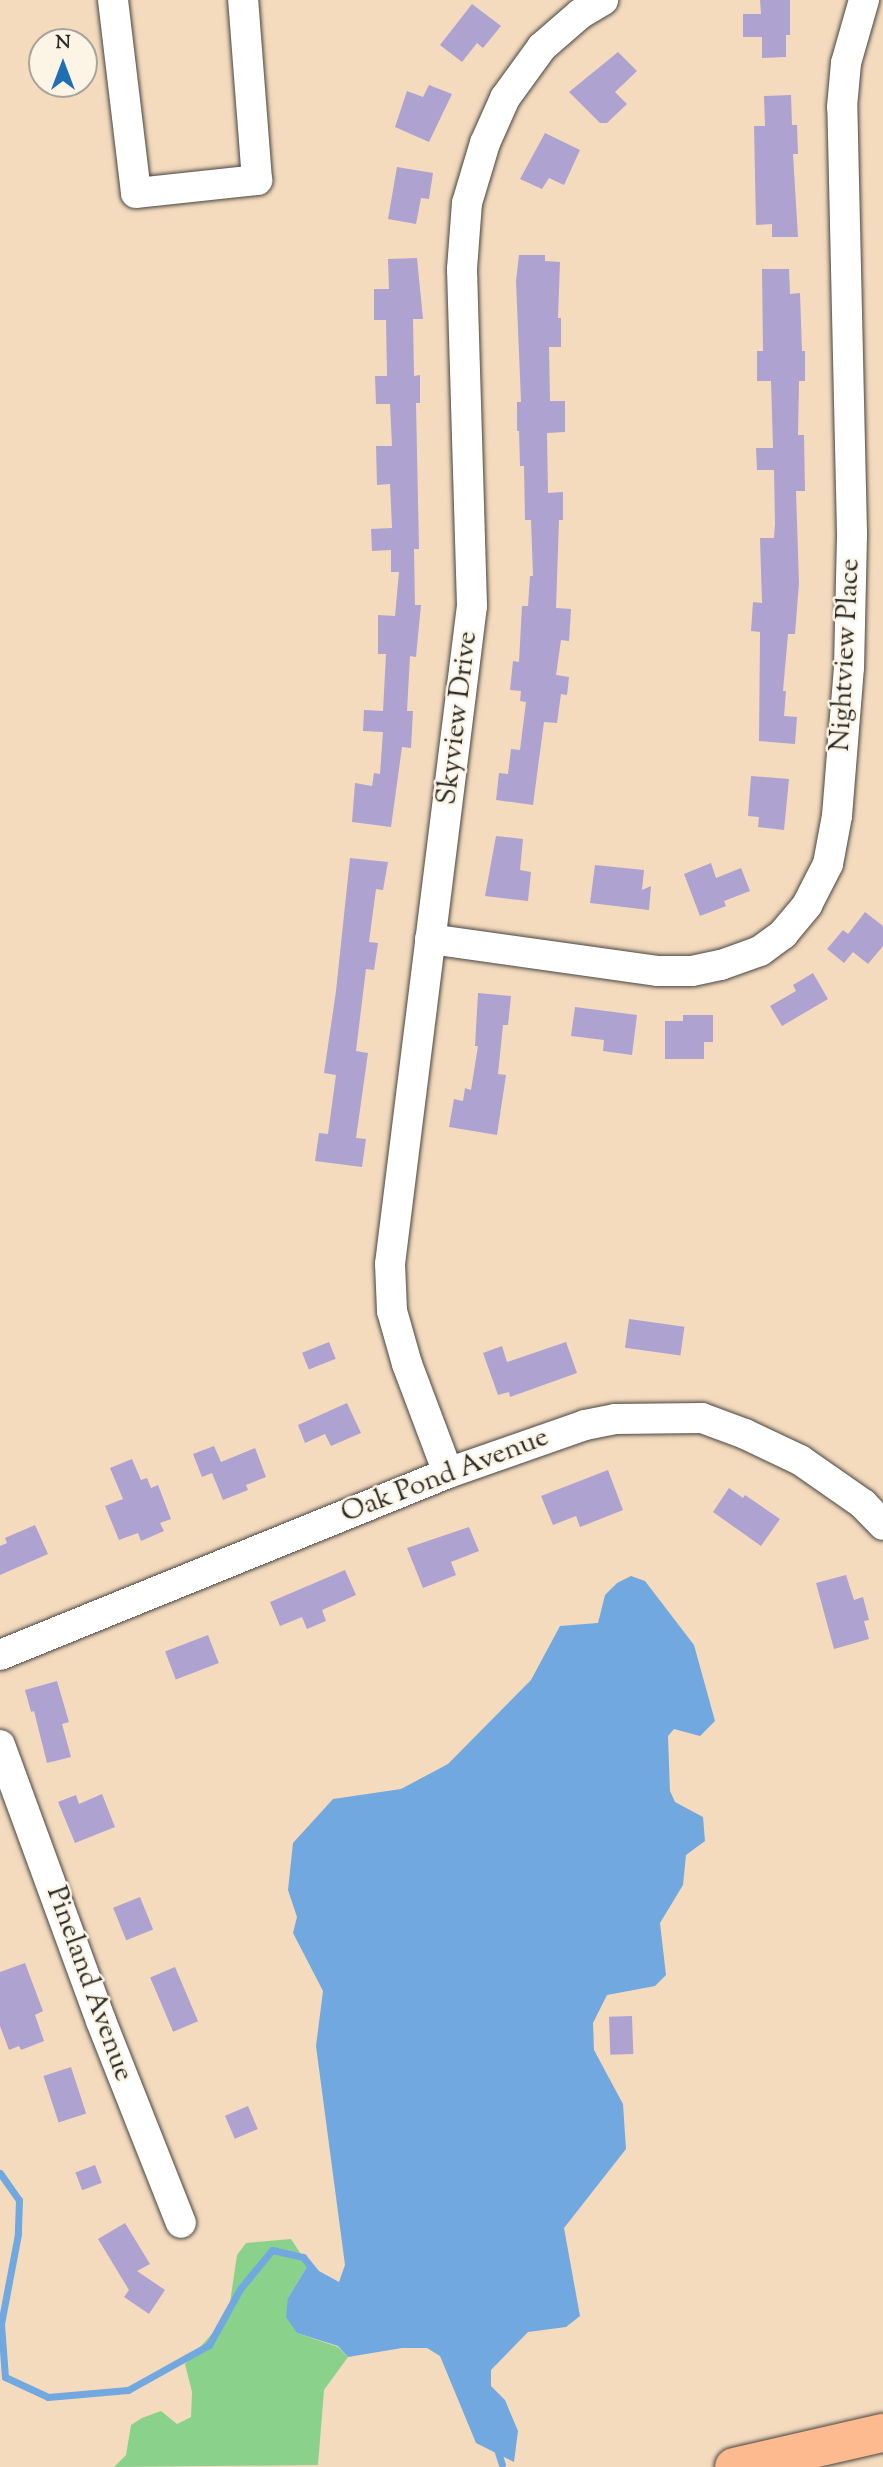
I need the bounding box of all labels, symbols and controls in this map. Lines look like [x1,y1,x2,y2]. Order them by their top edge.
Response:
north arrow [28,28,98,98]
text: N [55,30,71,57]
street label: Nightview Place [824,558,868,752]
street label: Skyview Drive [431,629,485,807]
street label: Oak Pond Avenue [337,1421,553,1531]
street label: Pineland Avenue [38,1882,140,2086]

